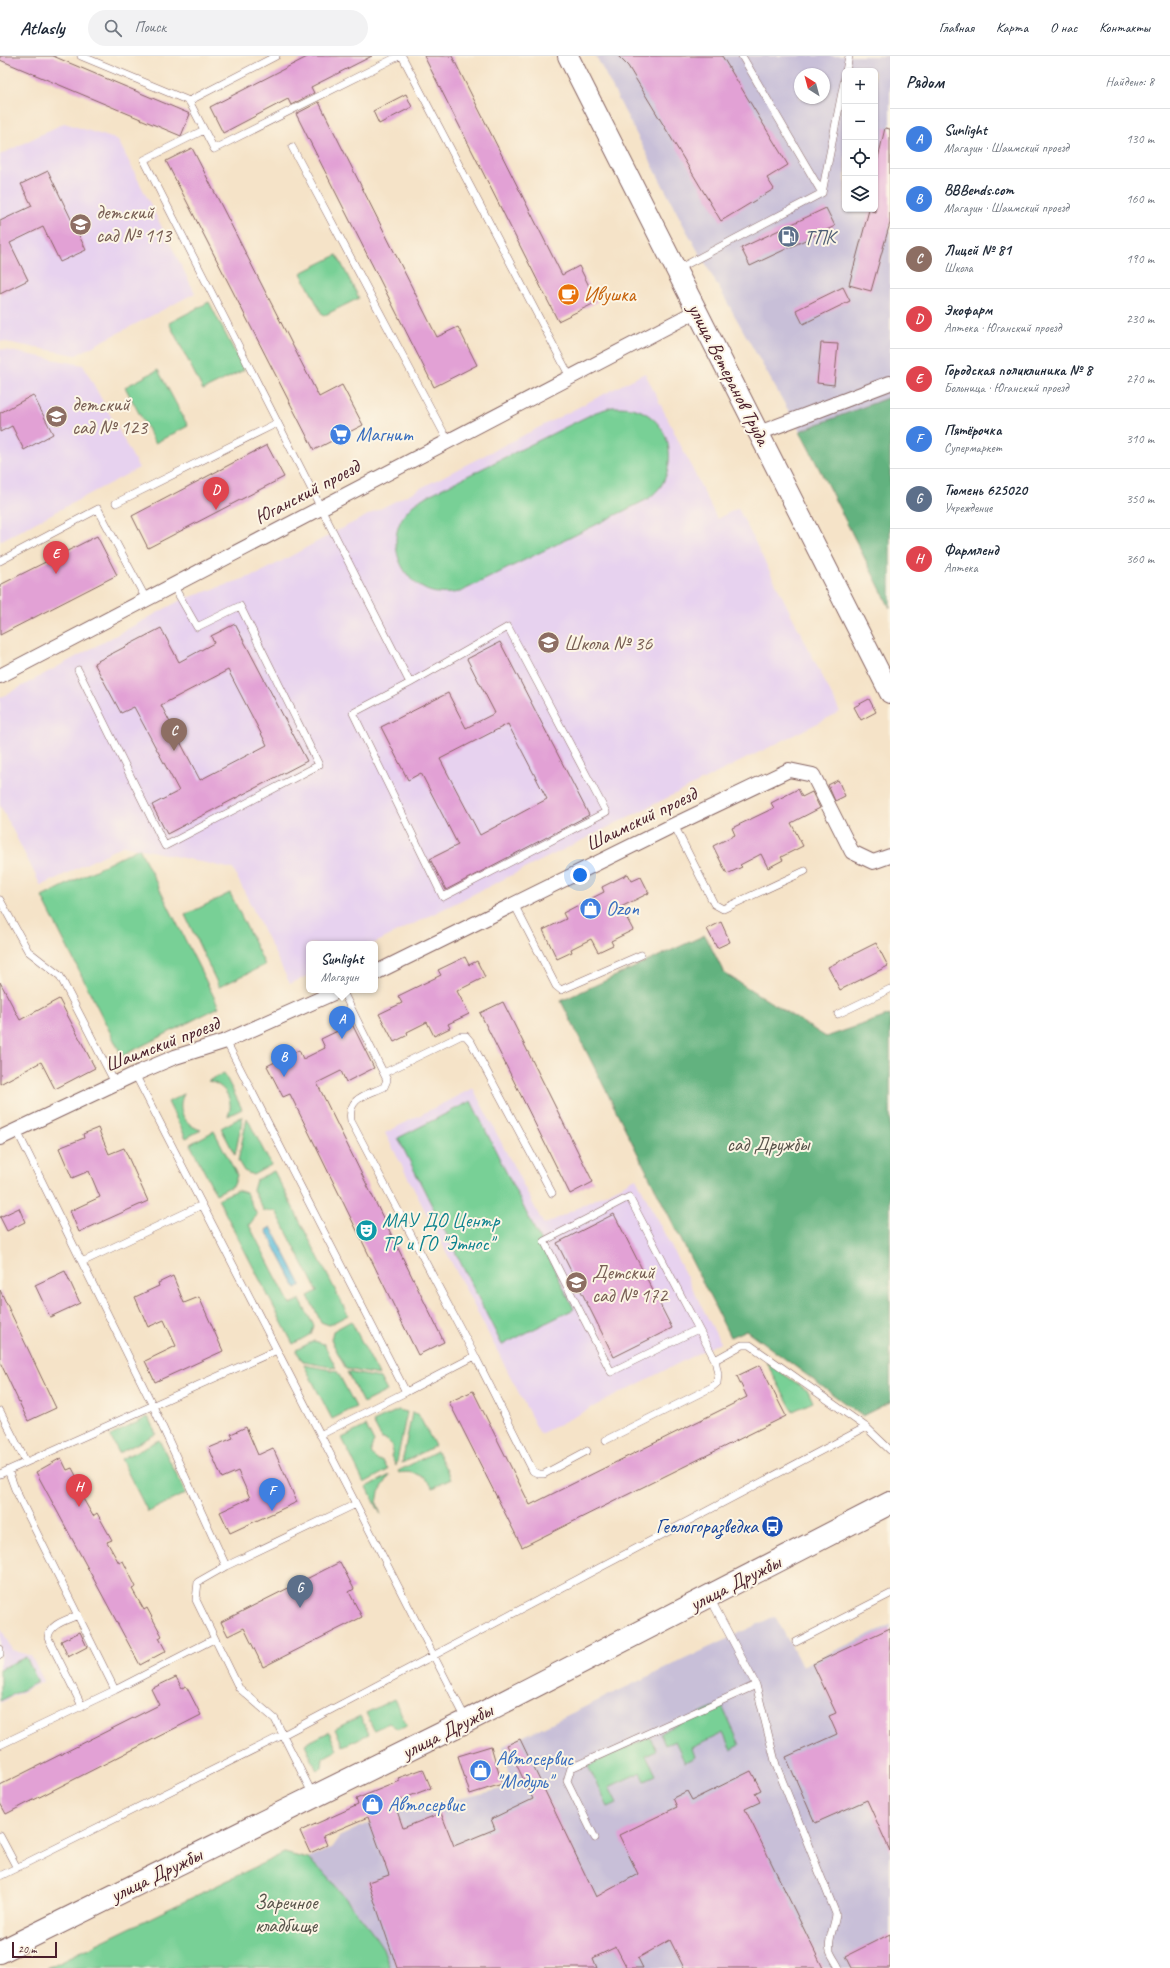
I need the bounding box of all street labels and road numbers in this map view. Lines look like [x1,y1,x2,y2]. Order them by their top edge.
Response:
street label: улица Ветеранов Труда [682,298,776,451]
street label: Юганский проезд [250,453,365,530]
street label: Шаимский проезд [581,781,702,857]
street label: Шаимский проезд [101,1010,225,1077]
street label: улица Дружбы [684,1549,786,1617]
street label: улица Дружбы [396,1697,498,1765]
street label: улица Дружбы [105,1841,207,1908]

